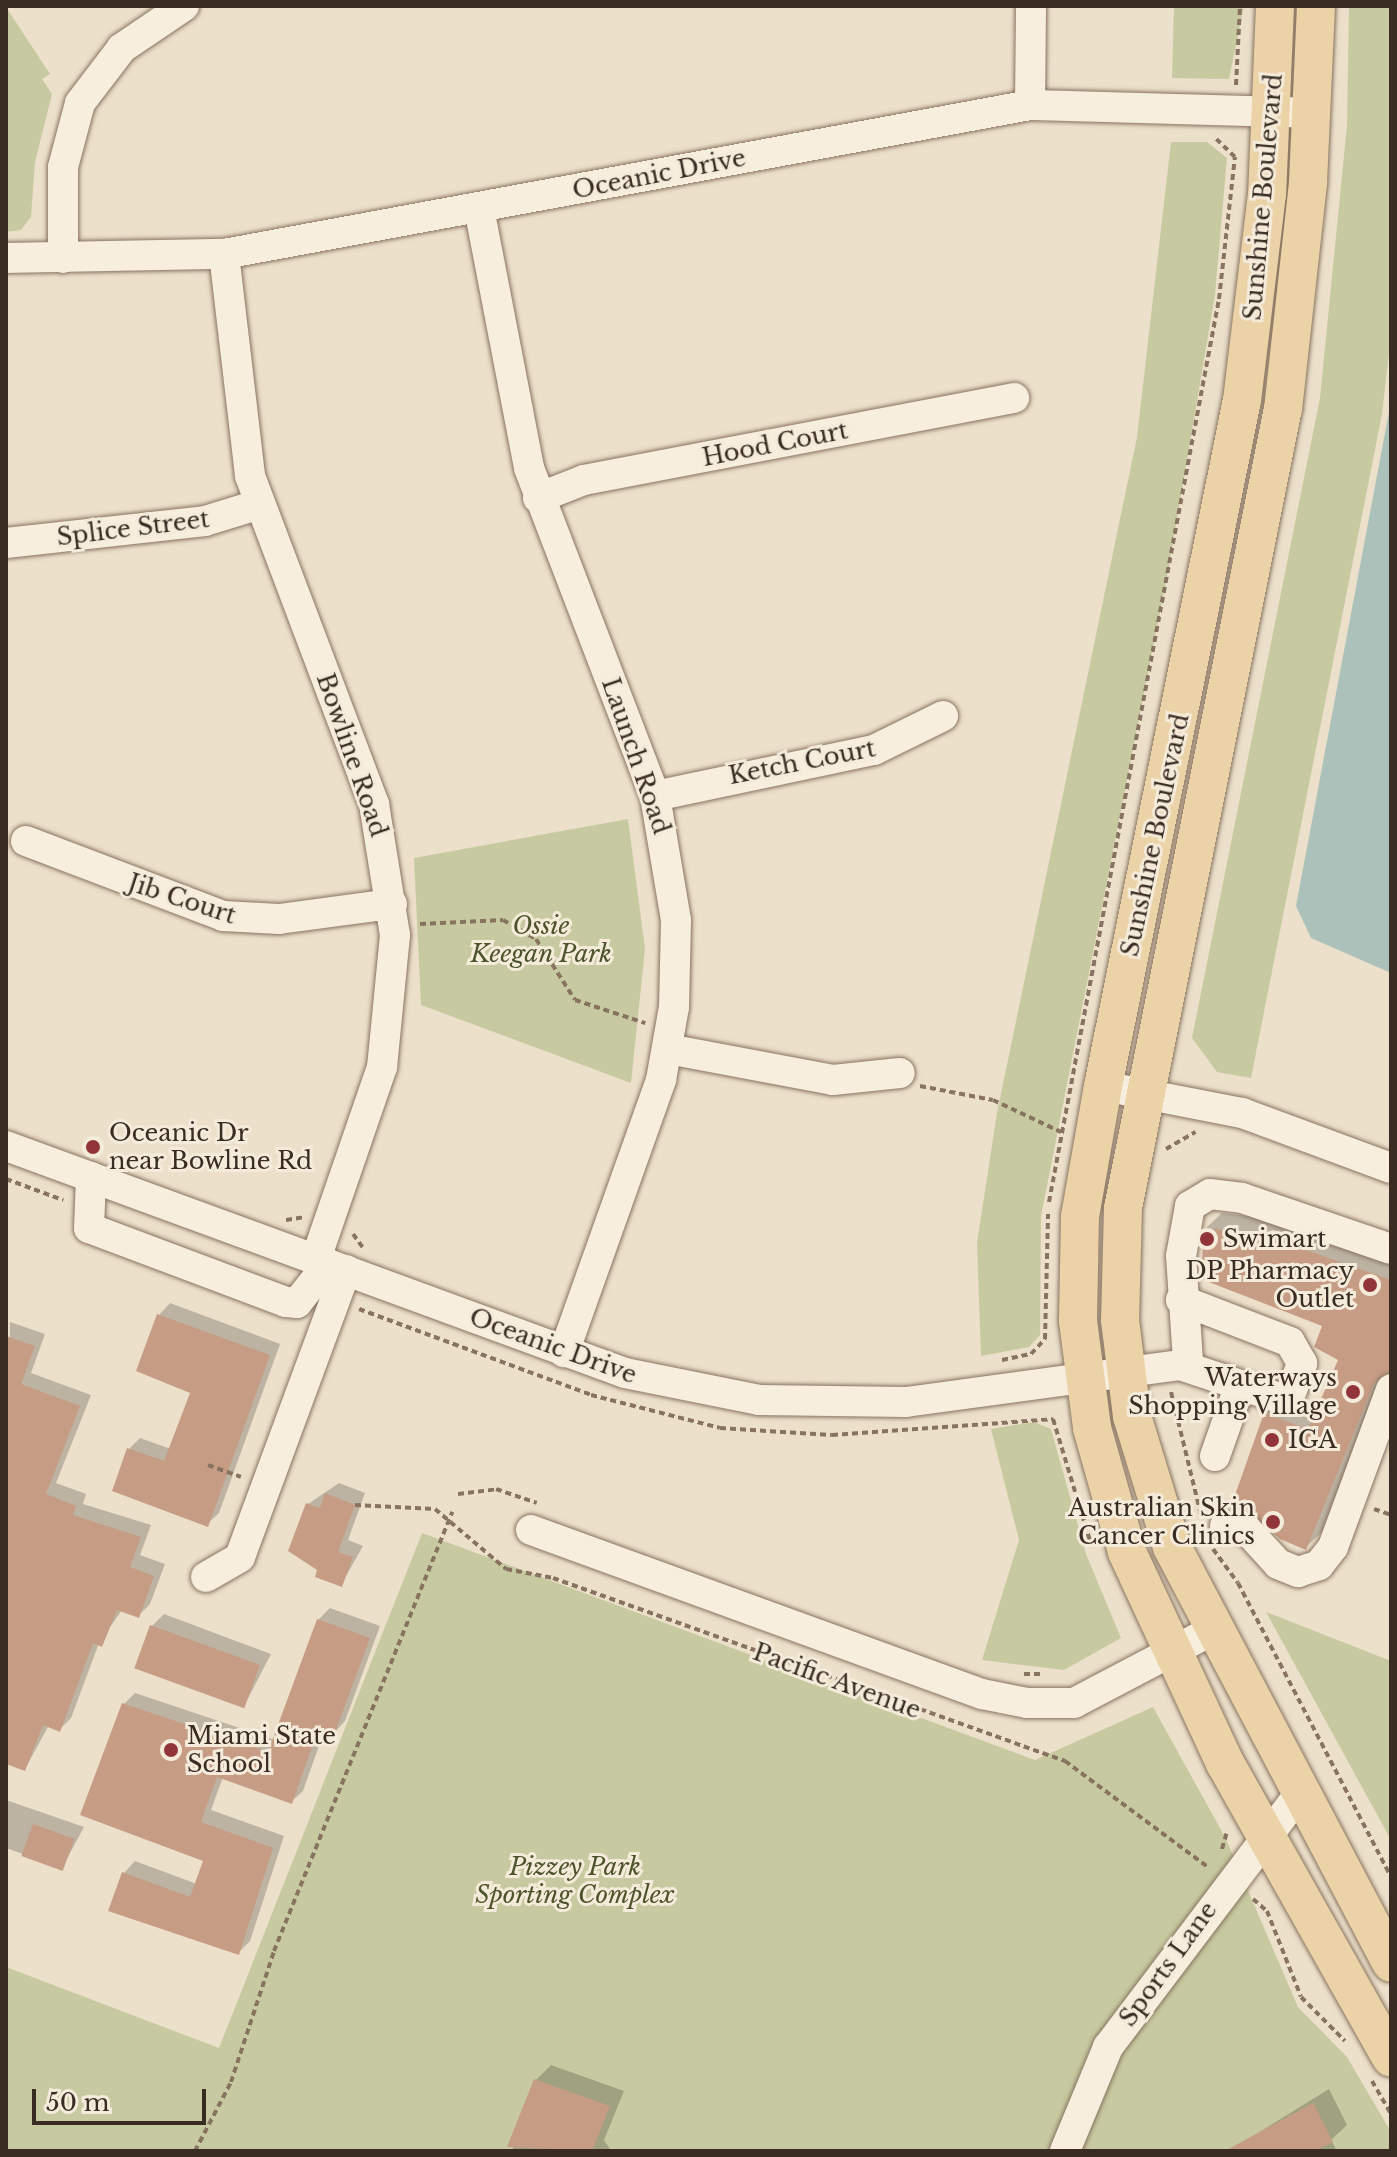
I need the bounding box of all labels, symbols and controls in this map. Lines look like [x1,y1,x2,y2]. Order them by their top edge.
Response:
street label: Sunshine Boulevard [1238,73,1288,321]
street label: Oceanic Drive [570,143,748,205]
street label: Hood Court [700,416,850,472]
street label: Splice Street [55,504,211,552]
street label: Bowline Road [311,670,393,840]
street label: Launch Road [596,674,676,838]
street label: Sunshine Boulevard [1115,711,1195,959]
street label: Ketch Court [726,734,878,790]
street label: Jib Court [125,868,239,930]
park label: Ossie Keegan Park [470,912,612,968]
place label: Oceanic Dr near Bowline Rd [109,1119,313,1175]
marker: Oceanic Dr near Bowline Rd [84,1138,102,1156]
place label: Swimart [1223,1225,1326,1253]
marker: Swimart [1198,1230,1216,1248]
place label: DP Pharmacy Outlet [1185,1257,1354,1313]
marker: DP Pharmacy Outlet [1361,1276,1379,1294]
street label: Oceanic Drive [466,1302,640,1390]
place label: Waterways Shopping Village [1127,1364,1337,1420]
marker: Waterways Shopping Village [1344,1383,1362,1401]
place label: IGA [1288,1426,1337,1454]
marker: IGA [1263,1431,1281,1449]
place label: Australian Skin Cancer Clinics [1068,1494,1255,1550]
marker: Australian Skin Cancer Clinics [1262,1511,1284,1533]
street label: Pacific Avenue [749,1637,925,1725]
place label: Miami State School [187,1722,336,1778]
marker: Miami State School [162,1741,180,1759]
park label: Pizzey Park Sporting Complex [475,1853,675,1909]
street label: Sports Lane [1113,1896,1223,2032]
scale bar [36,2073,210,2123]
text: 50 m [46,2088,109,2117]

